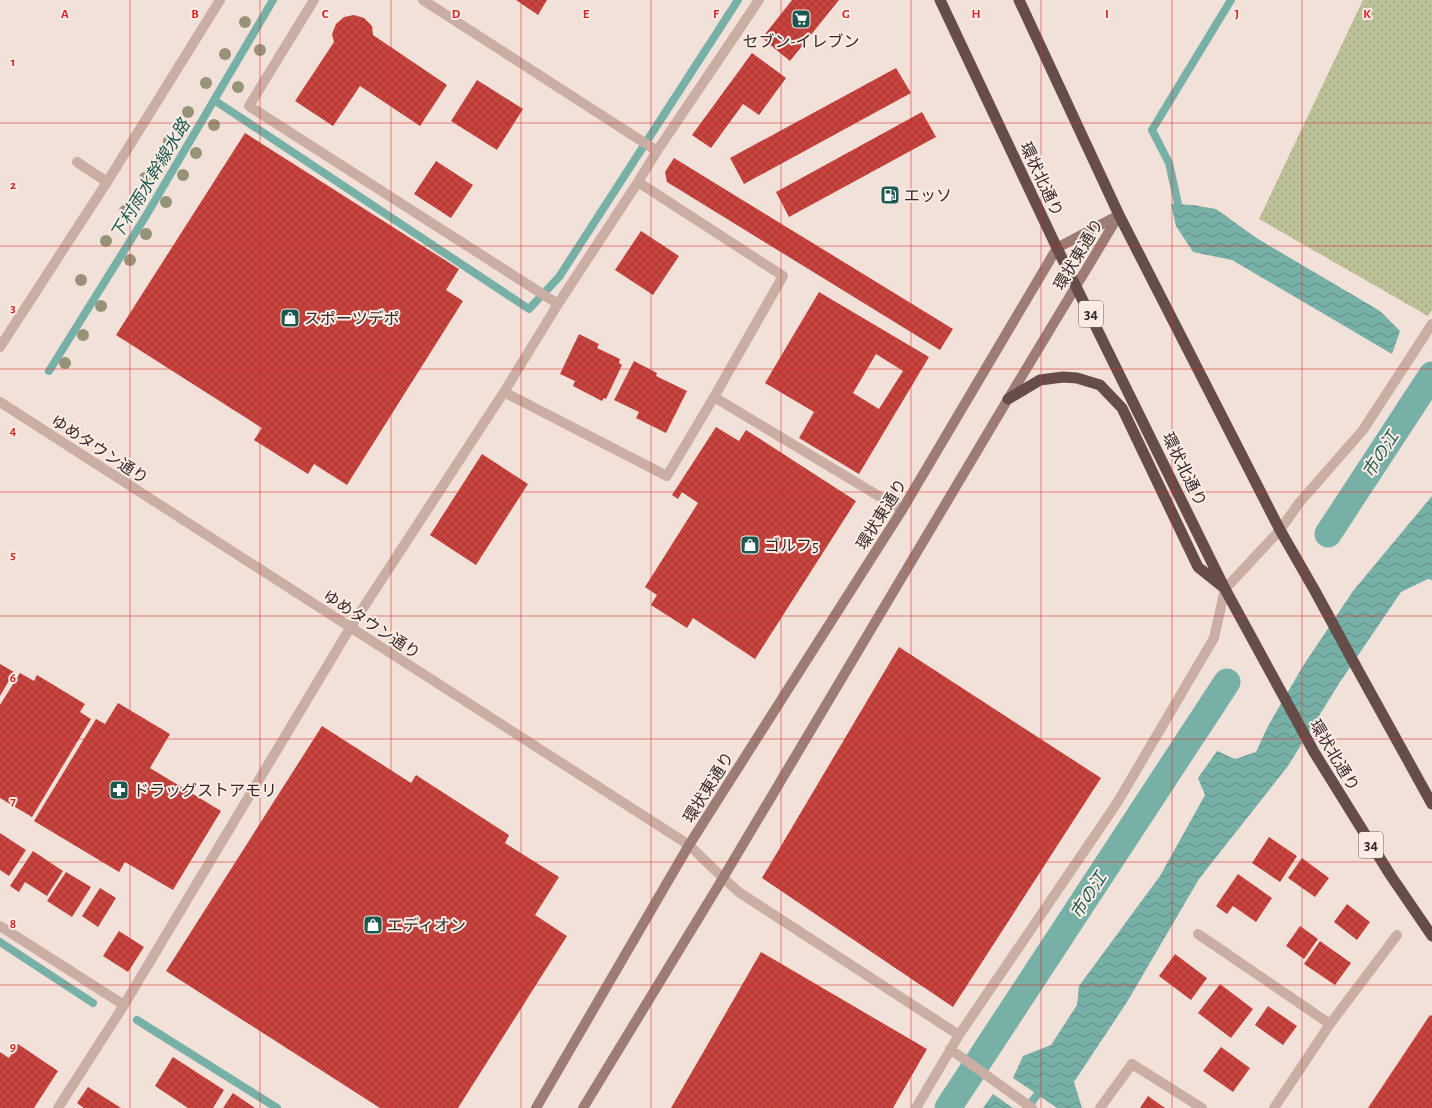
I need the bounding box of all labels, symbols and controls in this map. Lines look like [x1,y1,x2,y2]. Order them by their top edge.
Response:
text: A [61,8,69,21]
text: B [191,8,199,21]
text: C [322,8,329,21]
text: D [452,8,461,21]
text: E [583,8,590,21]
text: F [713,8,720,21]
supermarket icon: セブン-イレブン [790,8,812,30]
text: G [842,8,850,21]
text: H [971,8,981,21]
text: I [1105,8,1109,21]
text: J [1235,8,1239,21]
text: K [1363,8,1371,21]
place label: セブン-イレブン [743,33,859,50]
text: 1 [11,56,15,69]
water label: 下村雨水幹線水路 [107,114,194,242]
street label: 環状北通り [1017,139,1066,219]
text: 2 [10,179,16,192]
fuel station icon: エッソ [879,184,901,206]
place label: エッソ [904,188,952,204]
street label: 環状東通り [1051,216,1106,293]
road number: 34 [1079,301,1103,327]
text: 3 [10,302,16,315]
shop icon: スポーツデポ [279,307,301,329]
place label: スポーツデポ [304,310,400,327]
street label: ゆめタウン通り [48,412,151,487]
text: 4 [10,425,17,438]
water label: 市の江 [1359,426,1403,480]
street label: 環状北通り [1159,430,1210,509]
street label: 環状東通り [853,476,910,553]
shop icon: ゴルフ5 [739,534,761,556]
place label: ゴルフ5 [764,537,819,554]
text: 5 [10,549,16,562]
street label: ゆめタウン通り [320,587,423,662]
text: 6 [10,672,16,685]
street label: 環状北通り [1307,717,1362,794]
street label: 環状東通り [680,749,737,826]
pharmacy icon: ドラッグストアモリ [108,779,130,801]
place label: ドラッグストアモリ [133,782,277,799]
text: 7 [10,795,16,808]
road number: 34 [1359,832,1383,858]
water label: 市の江 [1067,867,1111,921]
shop icon: エディオン [362,914,384,936]
place label: エディオン [387,917,466,934]
text: 8 [10,918,16,931]
text: 9 [10,1041,16,1054]

